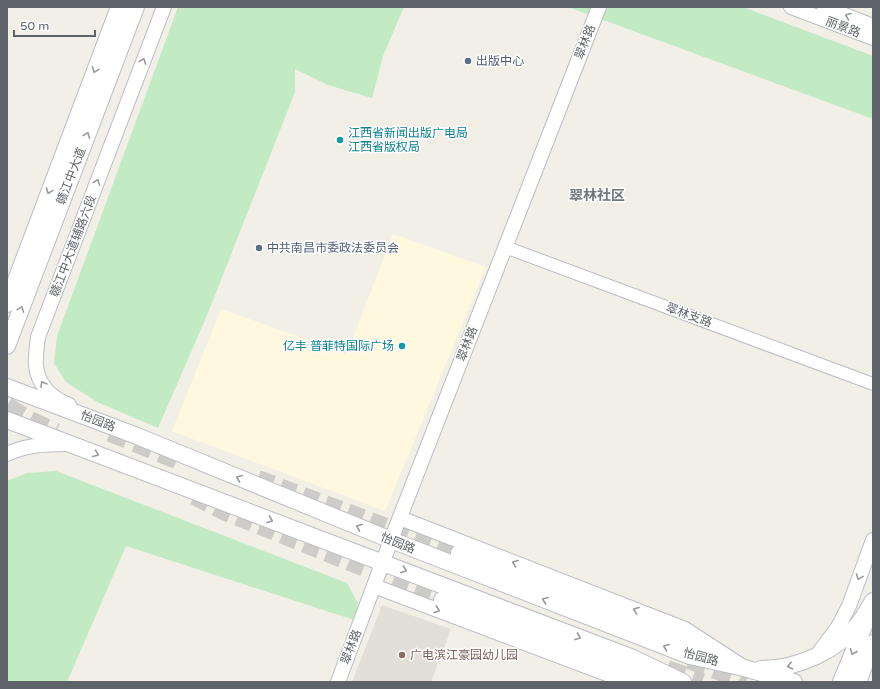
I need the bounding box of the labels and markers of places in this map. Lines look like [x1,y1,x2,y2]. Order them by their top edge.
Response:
place label: 出版中心 [476,54,524,68]
marker: 出版中心 [463,56,473,66]
place label: 江西省新闻出版广电局 江西省版权局 [348,126,468,154]
marker: 江西省新闻出版广电局 江西省版权局 [335,135,345,145]
place label: 中共南昌市委政法委员会 [267,241,399,255]
marker: 中共南昌市委政法委员会 [254,243,264,253]
place label: 亿丰 普菲特国际广场 [283,339,394,353]
marker: 亿丰 普菲特国际广场 [397,341,407,351]
place label: 广电滨江豪园幼儿园 [410,648,518,662]
marker: 广电滨江豪园幼儿园 [397,650,407,660]

